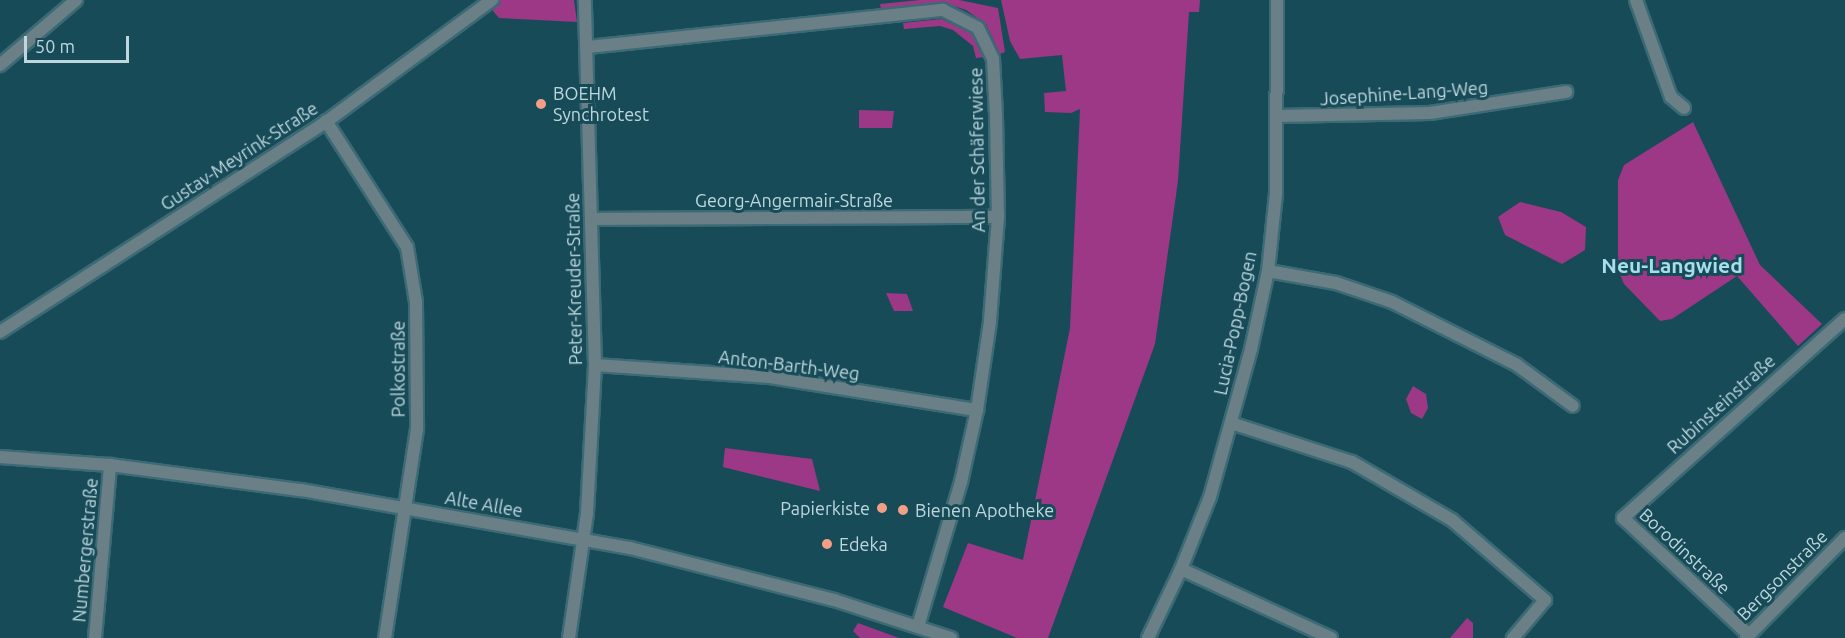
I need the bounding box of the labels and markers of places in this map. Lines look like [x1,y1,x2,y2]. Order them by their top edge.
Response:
place label: BOEHM Synchrotest [553,83,649,125]
marker: BOEHM Synchrotest [534,97,548,111]
place label: Papierkiste [780,497,870,519]
place label: Bienen Apotheke [915,499,1054,521]
marker: Papierkiste [875,501,889,515]
marker: Bienen Apotheke [896,503,910,517]
place label: Edeka [839,533,888,555]
marker: Edeka [820,537,834,551]

